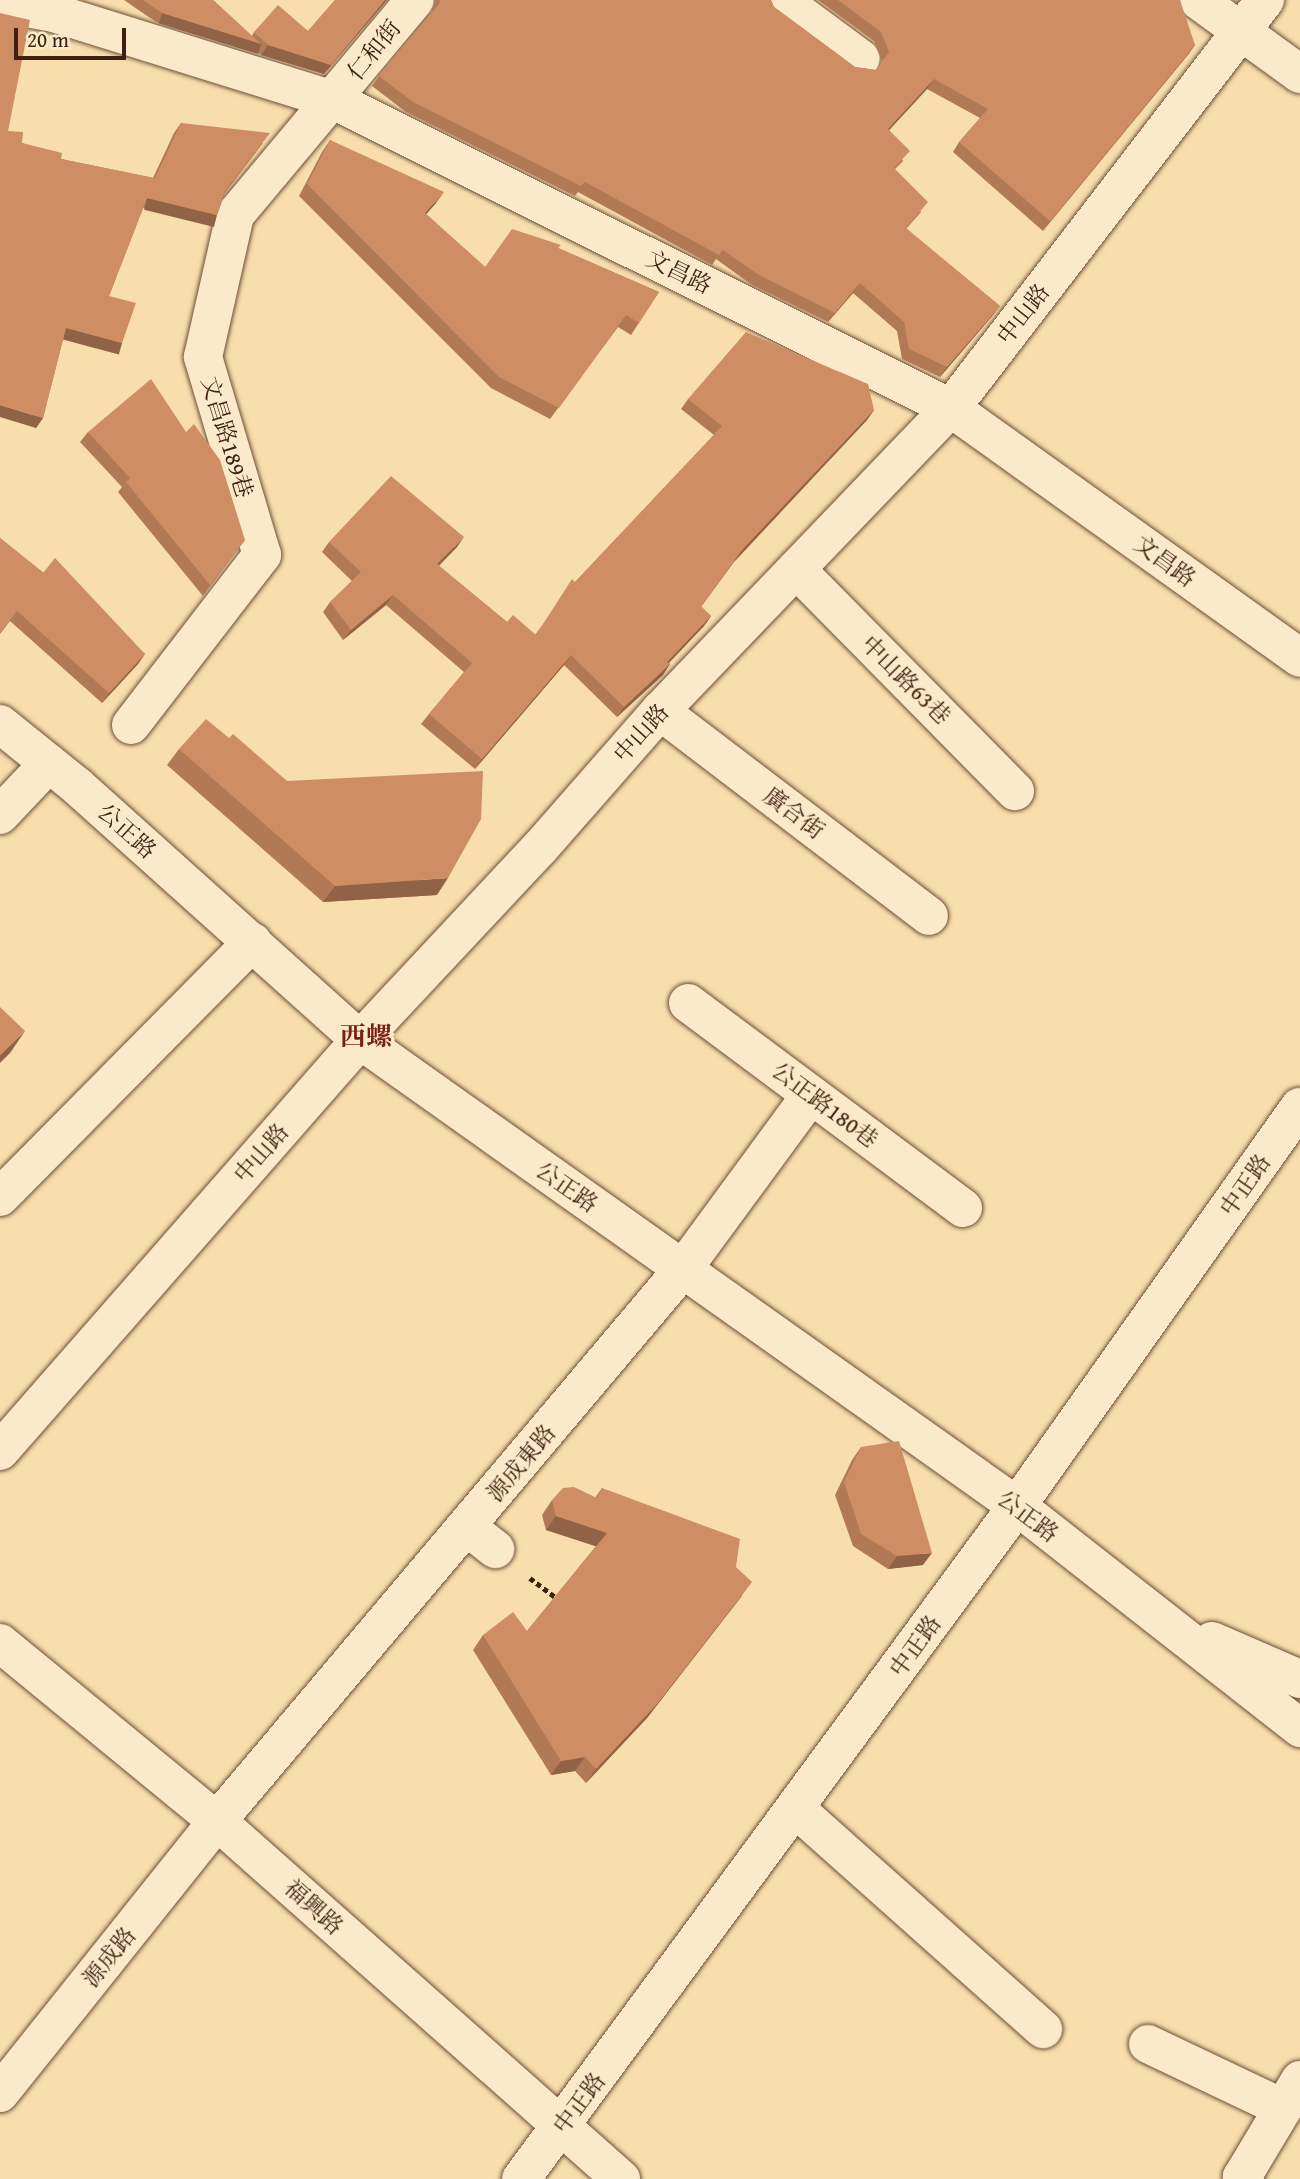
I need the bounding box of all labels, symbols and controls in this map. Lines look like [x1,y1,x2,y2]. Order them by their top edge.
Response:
scale bar [18,14,130,58]
street label: 仁和街 [342,15,406,85]
text: 20 m [27,24,69,55]
street label: 文昌路 [642,244,716,300]
street label: 中山路 [991,278,1055,350]
street label: 文昌路189巷 [195,373,259,501]
street label: 文昌路 [1129,530,1201,592]
street label: 中山路63巷 [856,630,956,730]
street label: 中山路 [608,698,674,768]
street label: 廣合街 [758,781,830,845]
street label: 公正路 [92,798,162,864]
district label: 西螺 [340,1020,392,1052]
street label: 公正路180巷 [767,1056,883,1154]
street label: 中山路 [228,1118,294,1188]
street label: 中正路 [1214,1149,1276,1221]
street label: 公正路 [531,1156,603,1218]
street label: 源成東路 [481,1419,561,1507]
street label: 公正路 [992,1484,1064,1548]
street label: 中正路 [884,1610,946,1682]
street label: 福興路 [279,1874,349,1940]
street label: 源成路 [77,1922,141,1992]
street label: 中正路 [547,2067,611,2139]

